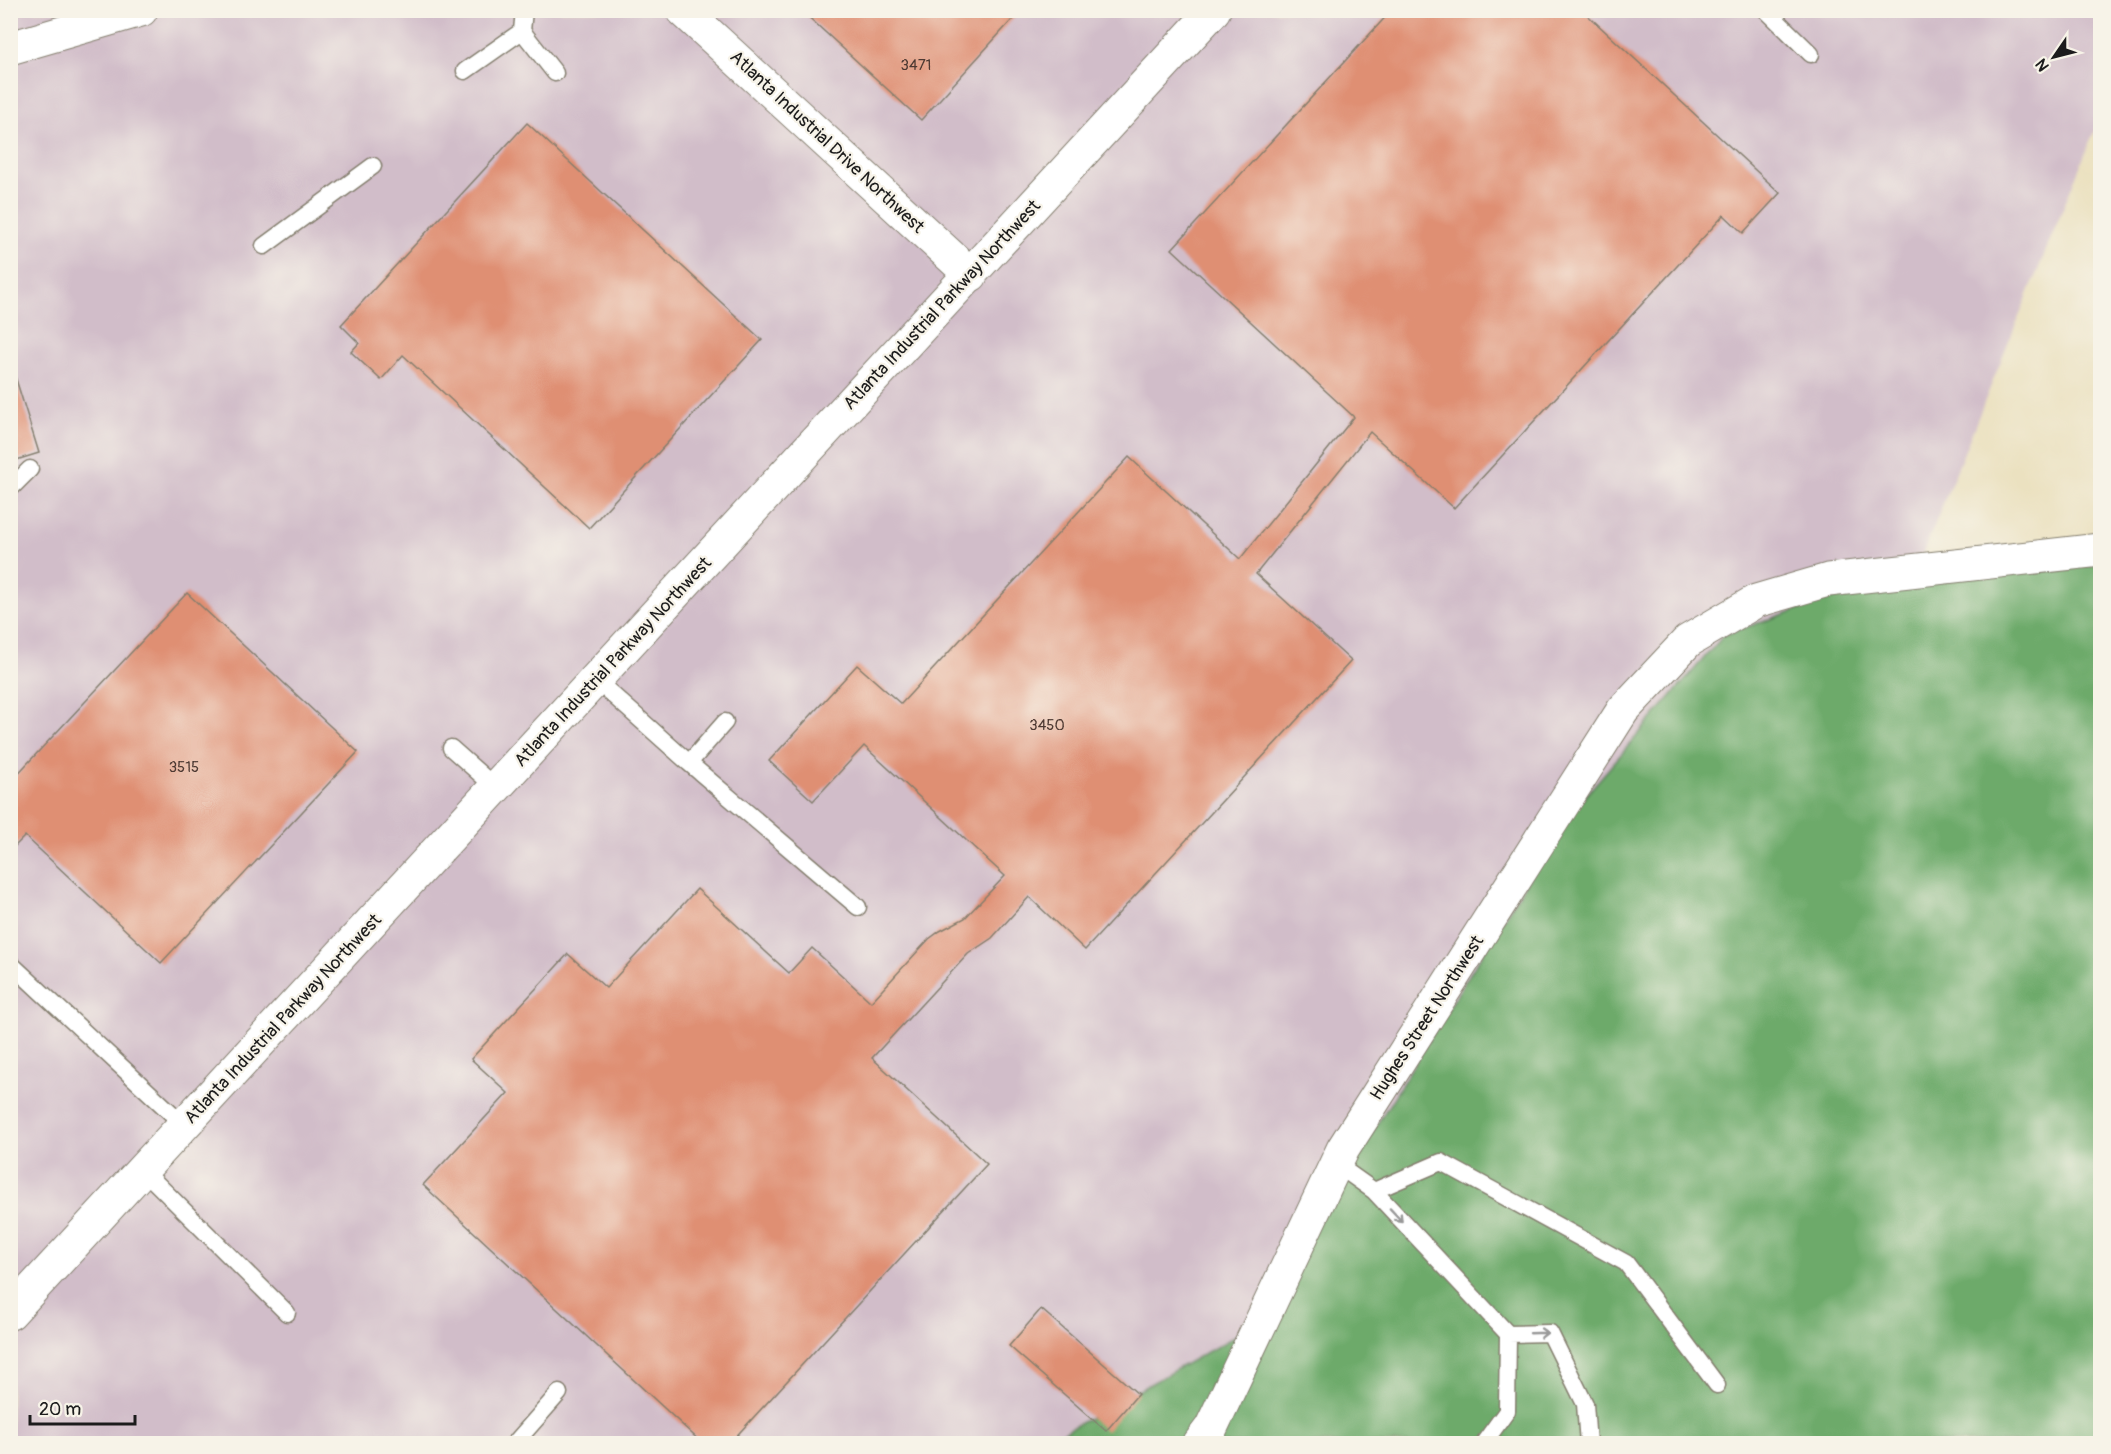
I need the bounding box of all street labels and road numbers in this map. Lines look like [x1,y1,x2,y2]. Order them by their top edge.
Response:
street label: Atlanta Industrial Drive Northwest [725,46,930,239]
street label: Atlanta Industrial Parkway Northwest [838,195,1046,415]
street label: Atlanta Industrial Parkway Northwest [509,552,717,772]
street label: Atlanta Industrial Parkway Northwest [179,909,387,1129]
street label: Hughes Street Northwest [1365,931,1489,1105]

